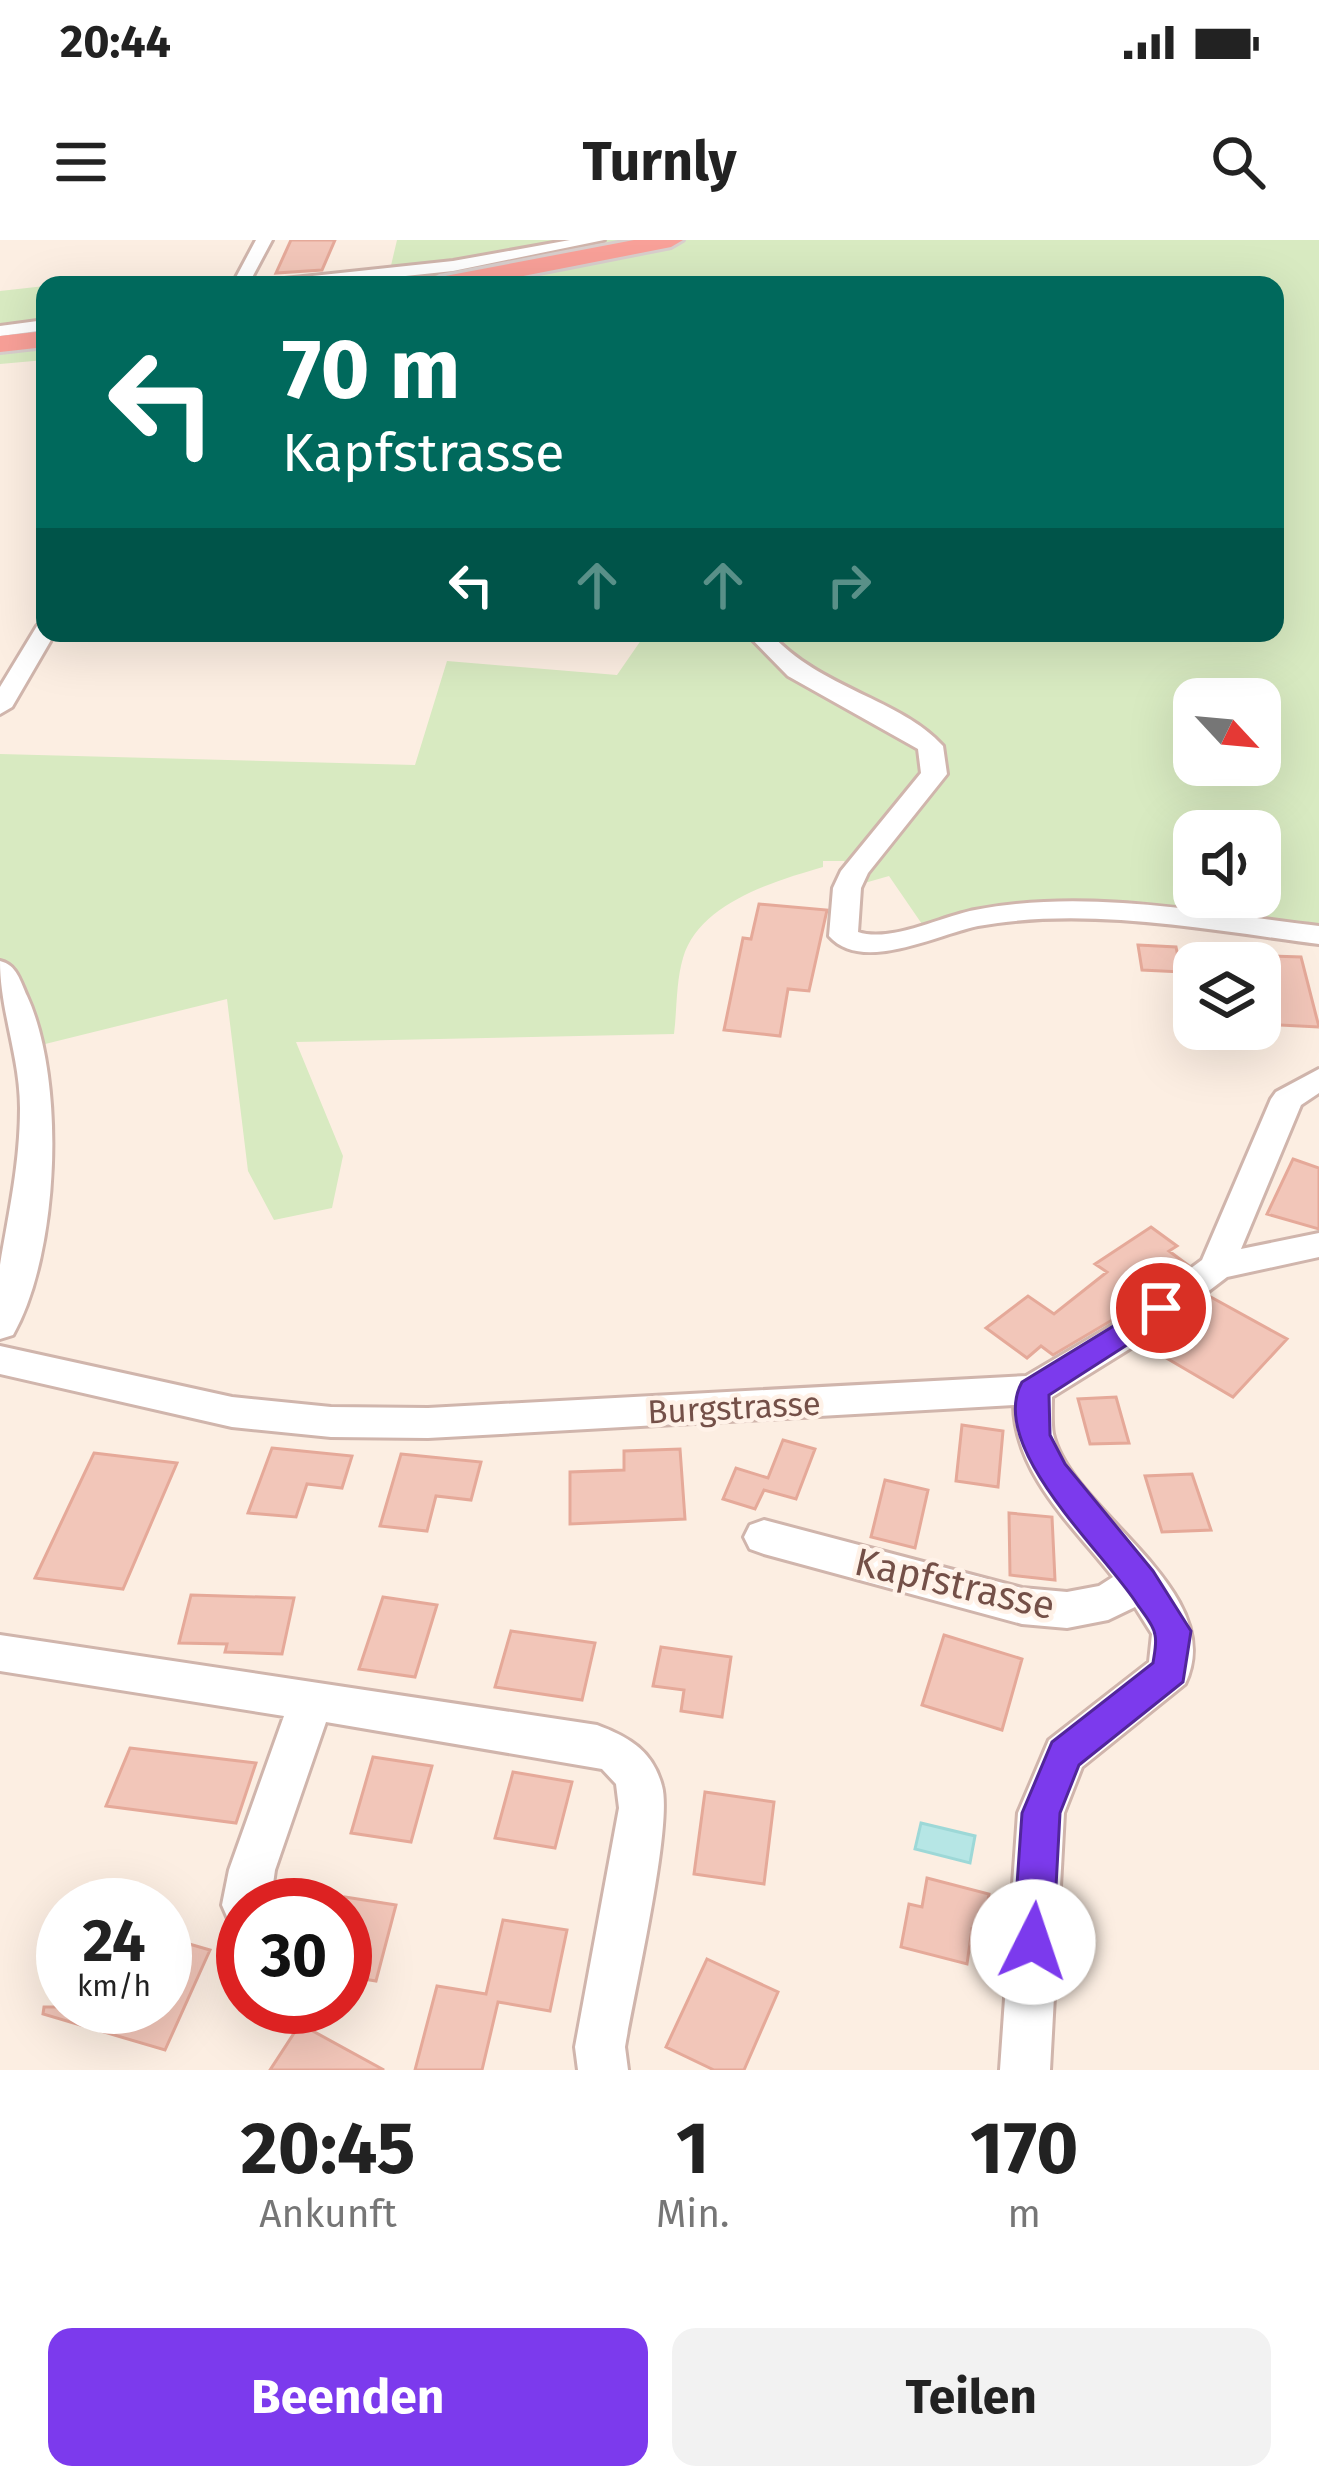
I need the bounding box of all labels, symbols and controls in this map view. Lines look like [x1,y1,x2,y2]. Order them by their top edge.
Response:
text: 20:44 [60,15,171,69]
icon: menu [48,129,114,195]
icon: search [1205,129,1271,195]
text: Turnly [582,130,737,194]
text: 70 m [282,319,460,420]
icon: left [84,324,240,480]
text: Kapfstrasse [282,421,565,485]
icon: left [438,552,504,618]
icon: ahead [564,552,630,618]
icon: ahead [690,552,756,618]
icon: right [816,552,882,618]
north arrow [1173,678,1281,786]
map controls [1173,678,1281,1050]
button: sound [1173,810,1281,918]
button: layers [1173,942,1281,1050]
pin [1110,1257,1212,1359]
icon: arrive [1128,1275,1194,1341]
street label: Burgstrasse [646,1383,822,1433]
street label: Kapfstrasse [850,1539,1059,1629]
speed limit sign: 30 [216,1878,372,2034]
position arrow [970,1879,1096,2005]
text: 24 [82,1905,146,1977]
text: km/h [77,1968,151,2004]
text: 20:45 [241,2106,415,2192]
text: 1 [676,2106,709,2192]
text: 170 [970,2106,1078,2192]
text: Ankunft [259,2191,397,2237]
text: Min. [656,2191,729,2237]
text: m [1007,2191,1041,2237]
button: Beenden [48,2328,648,2466]
button: Teilen [672,2328,1271,2466]

